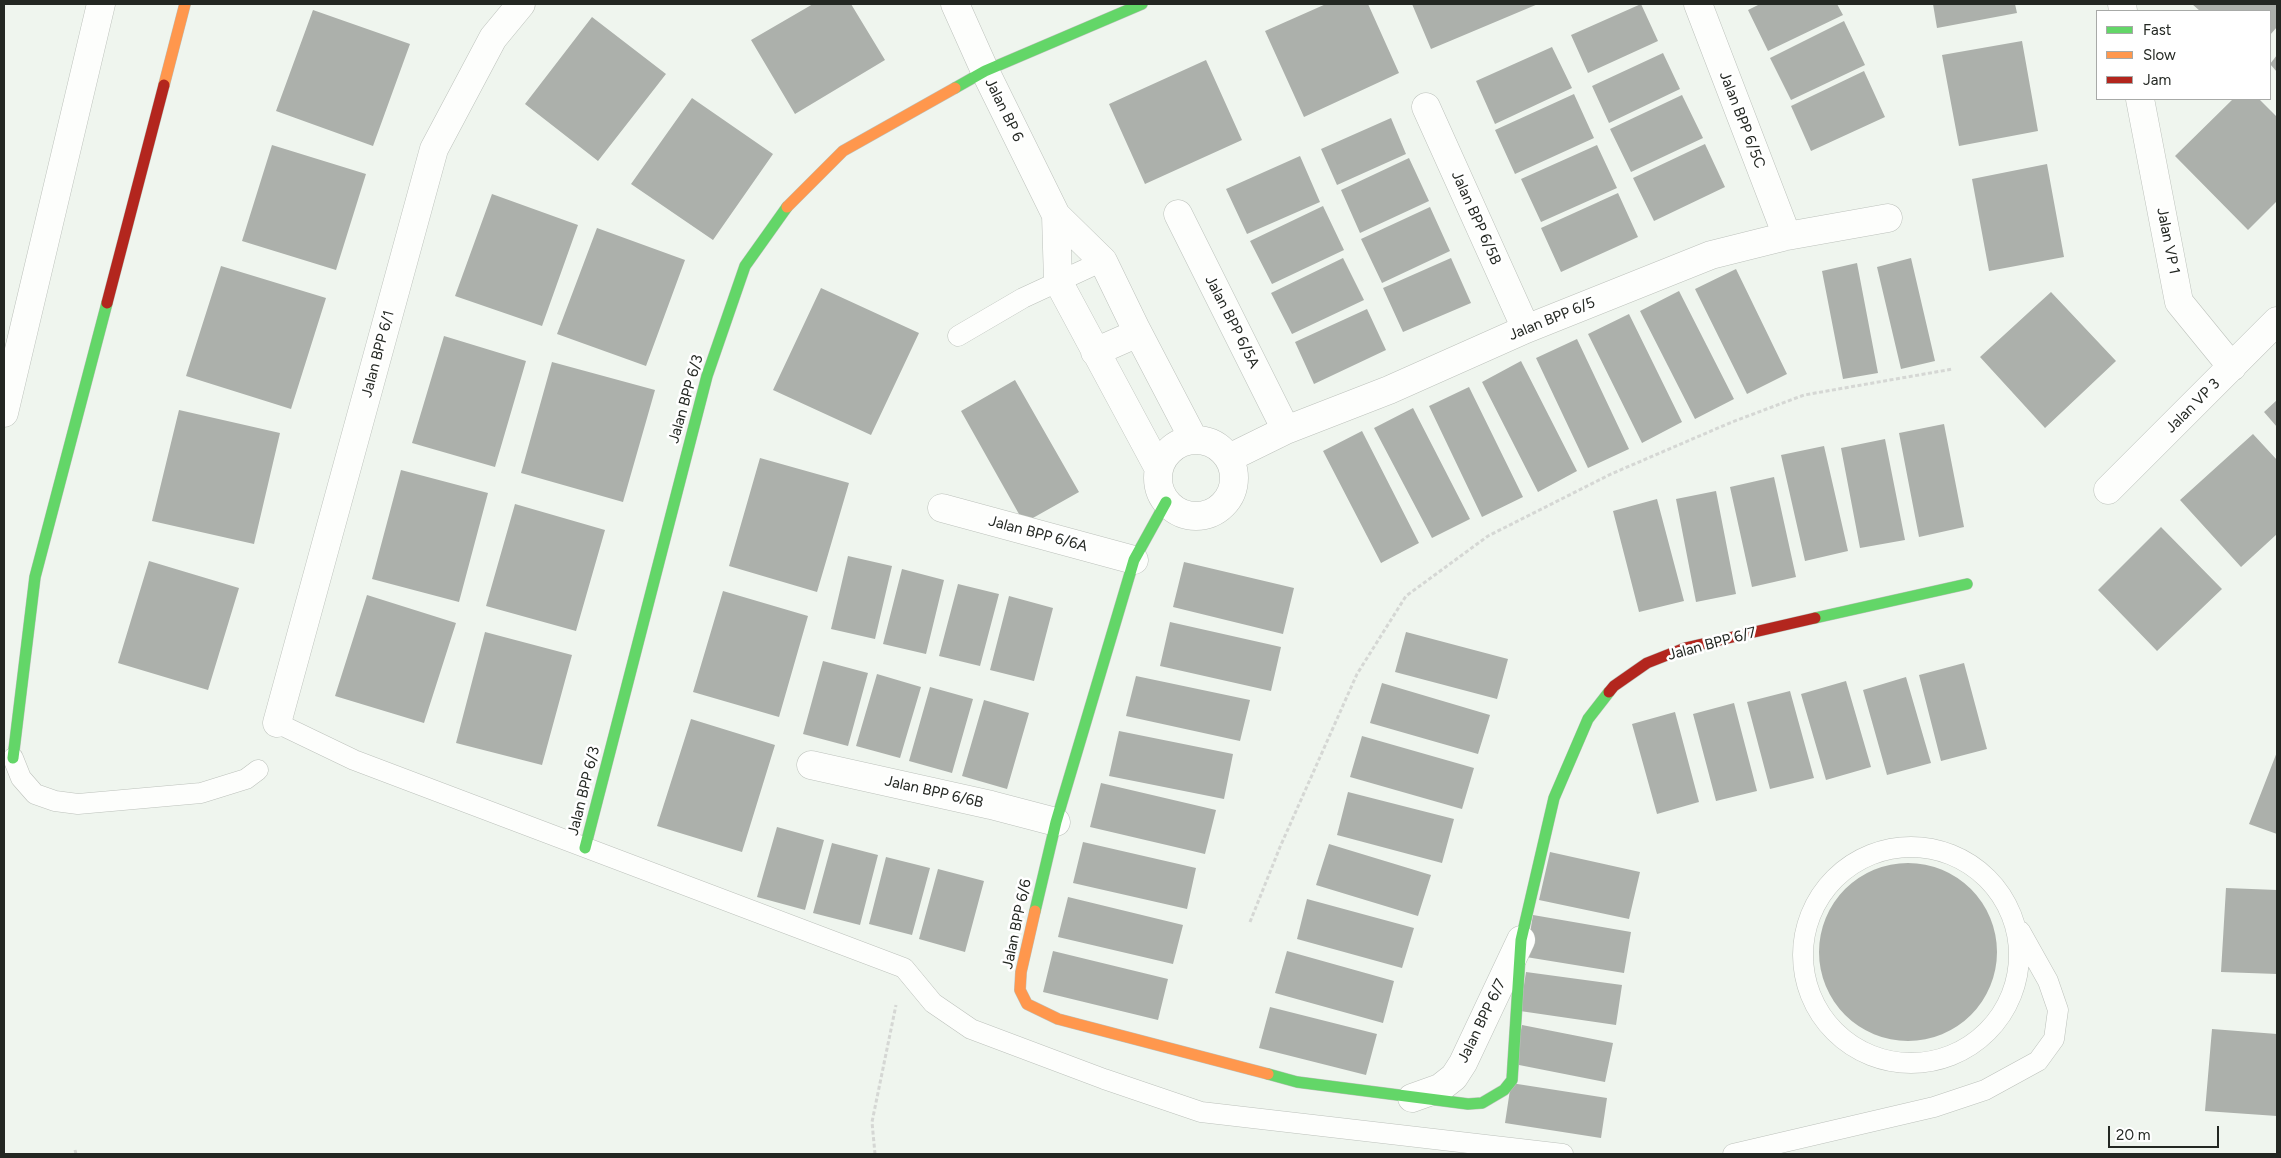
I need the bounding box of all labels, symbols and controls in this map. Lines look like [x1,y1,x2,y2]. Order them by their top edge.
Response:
legend [2096,10,2271,100]
text: Fast [2143,21,2171,39]
text: Slow [2143,46,2176,64]
street label: Jalan BPP 6/5C [1715,69,1769,171]
text: Jam [2143,71,2171,89]
street label: Jalan BP 6 [981,75,1027,145]
street label: Jalan BPP 6/5B [1447,168,1505,268]
street label: Jalan VP 1 [2153,206,2183,276]
street label: Jalan BPP 6/5A [1201,273,1263,371]
street label: Jalan BPP 6/5 [1506,294,1598,344]
street label: Jalan BPP 6/1 [358,309,398,399]
street label: Jalan BPP 6/3 [665,353,707,445]
street label: Jalan VP 3 [2162,375,2224,437]
street label: Jalan BPP 6/6A [987,512,1089,556]
street label: Jalan BPP 6/7 [1666,624,1758,664]
street label: Jalan BPP 6/3 [564,745,604,837]
street label: Jalan BPP 6/6B [883,772,985,812]
street label: Jalan BPP 6/6 [999,877,1035,971]
street label: Jalan BPP 6/7 [1454,976,1510,1066]
scale bar [2111,1116,2222,1148]
text: 20 m [2116,1126,2150,1144]

